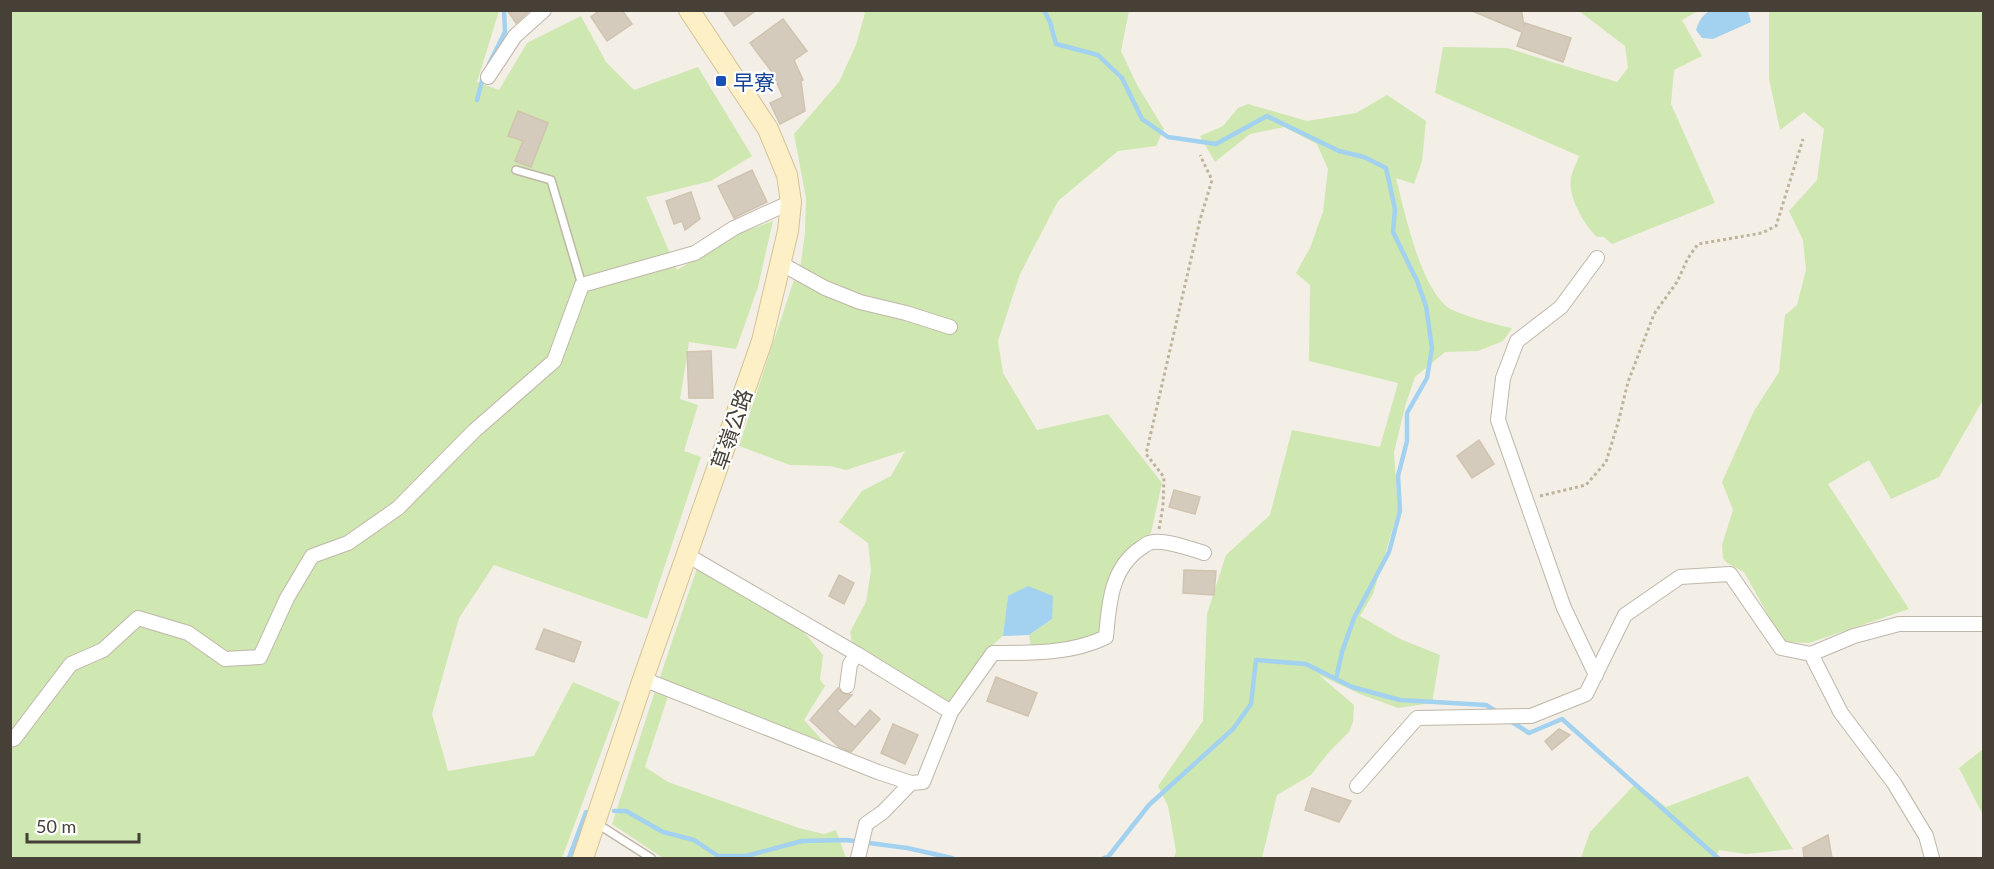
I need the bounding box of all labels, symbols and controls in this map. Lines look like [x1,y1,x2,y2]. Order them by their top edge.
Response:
place label: 早寮 [733,69,775,94]
marker: 早寮 [714,74,728,88]
street label: 草嶺公路 [706,385,756,473]
scale bar [27,806,140,844]
text: 50 m [36,815,76,837]

